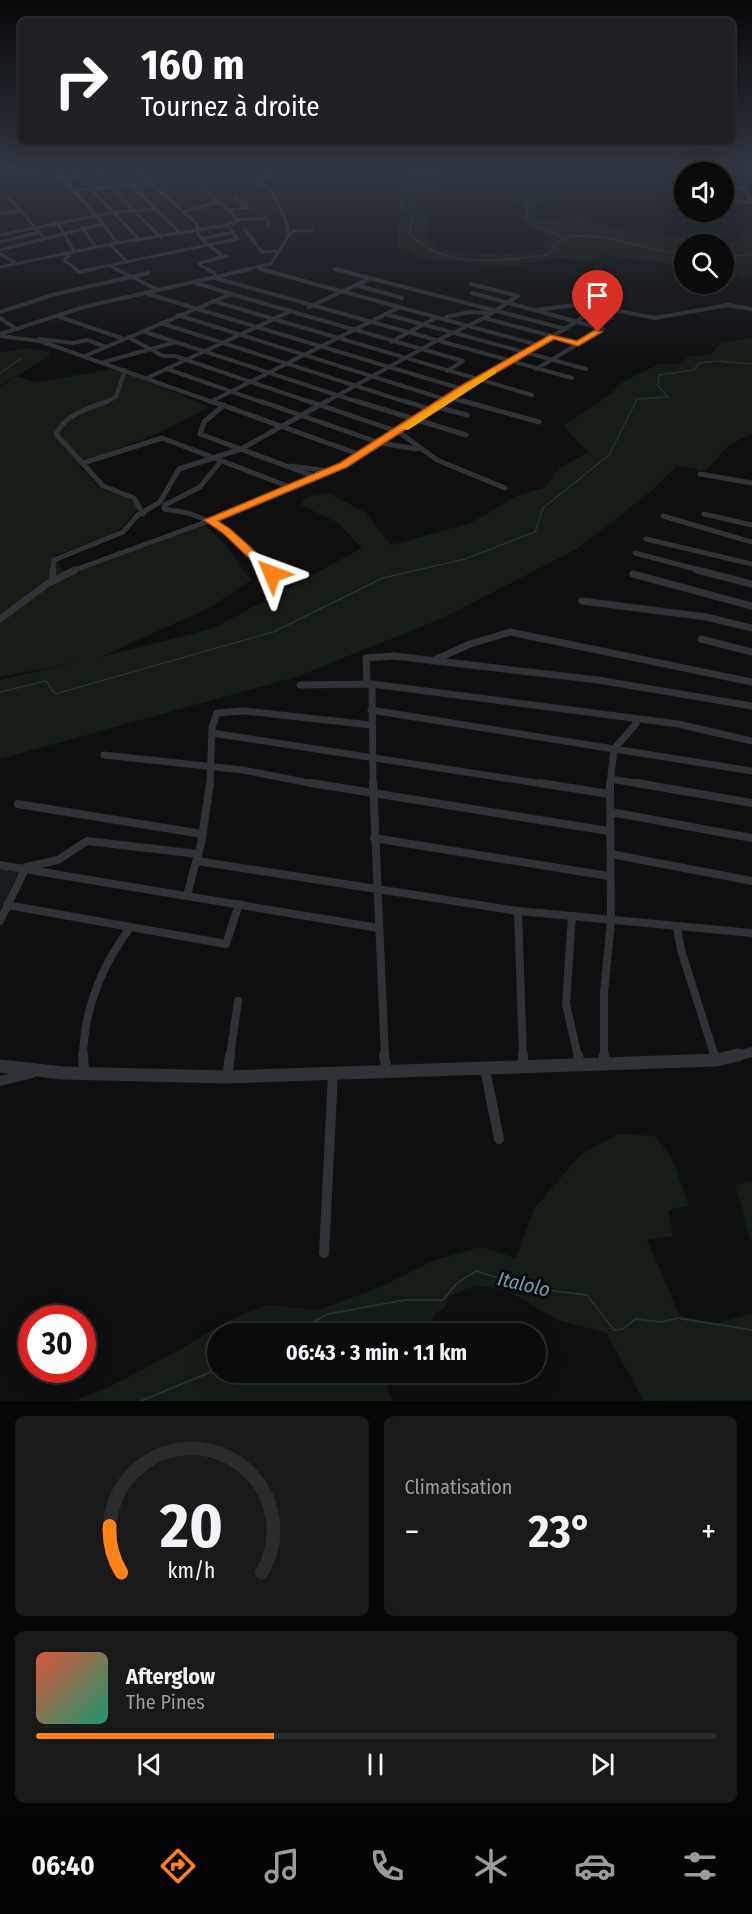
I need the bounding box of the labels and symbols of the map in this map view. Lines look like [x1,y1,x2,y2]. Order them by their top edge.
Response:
pin [572,270,623,332]
position arrow [240,542,304,606]
water label: Italolo [495,1266,553,1302]
speed limit sign: 30 [18,1305,96,1383]

